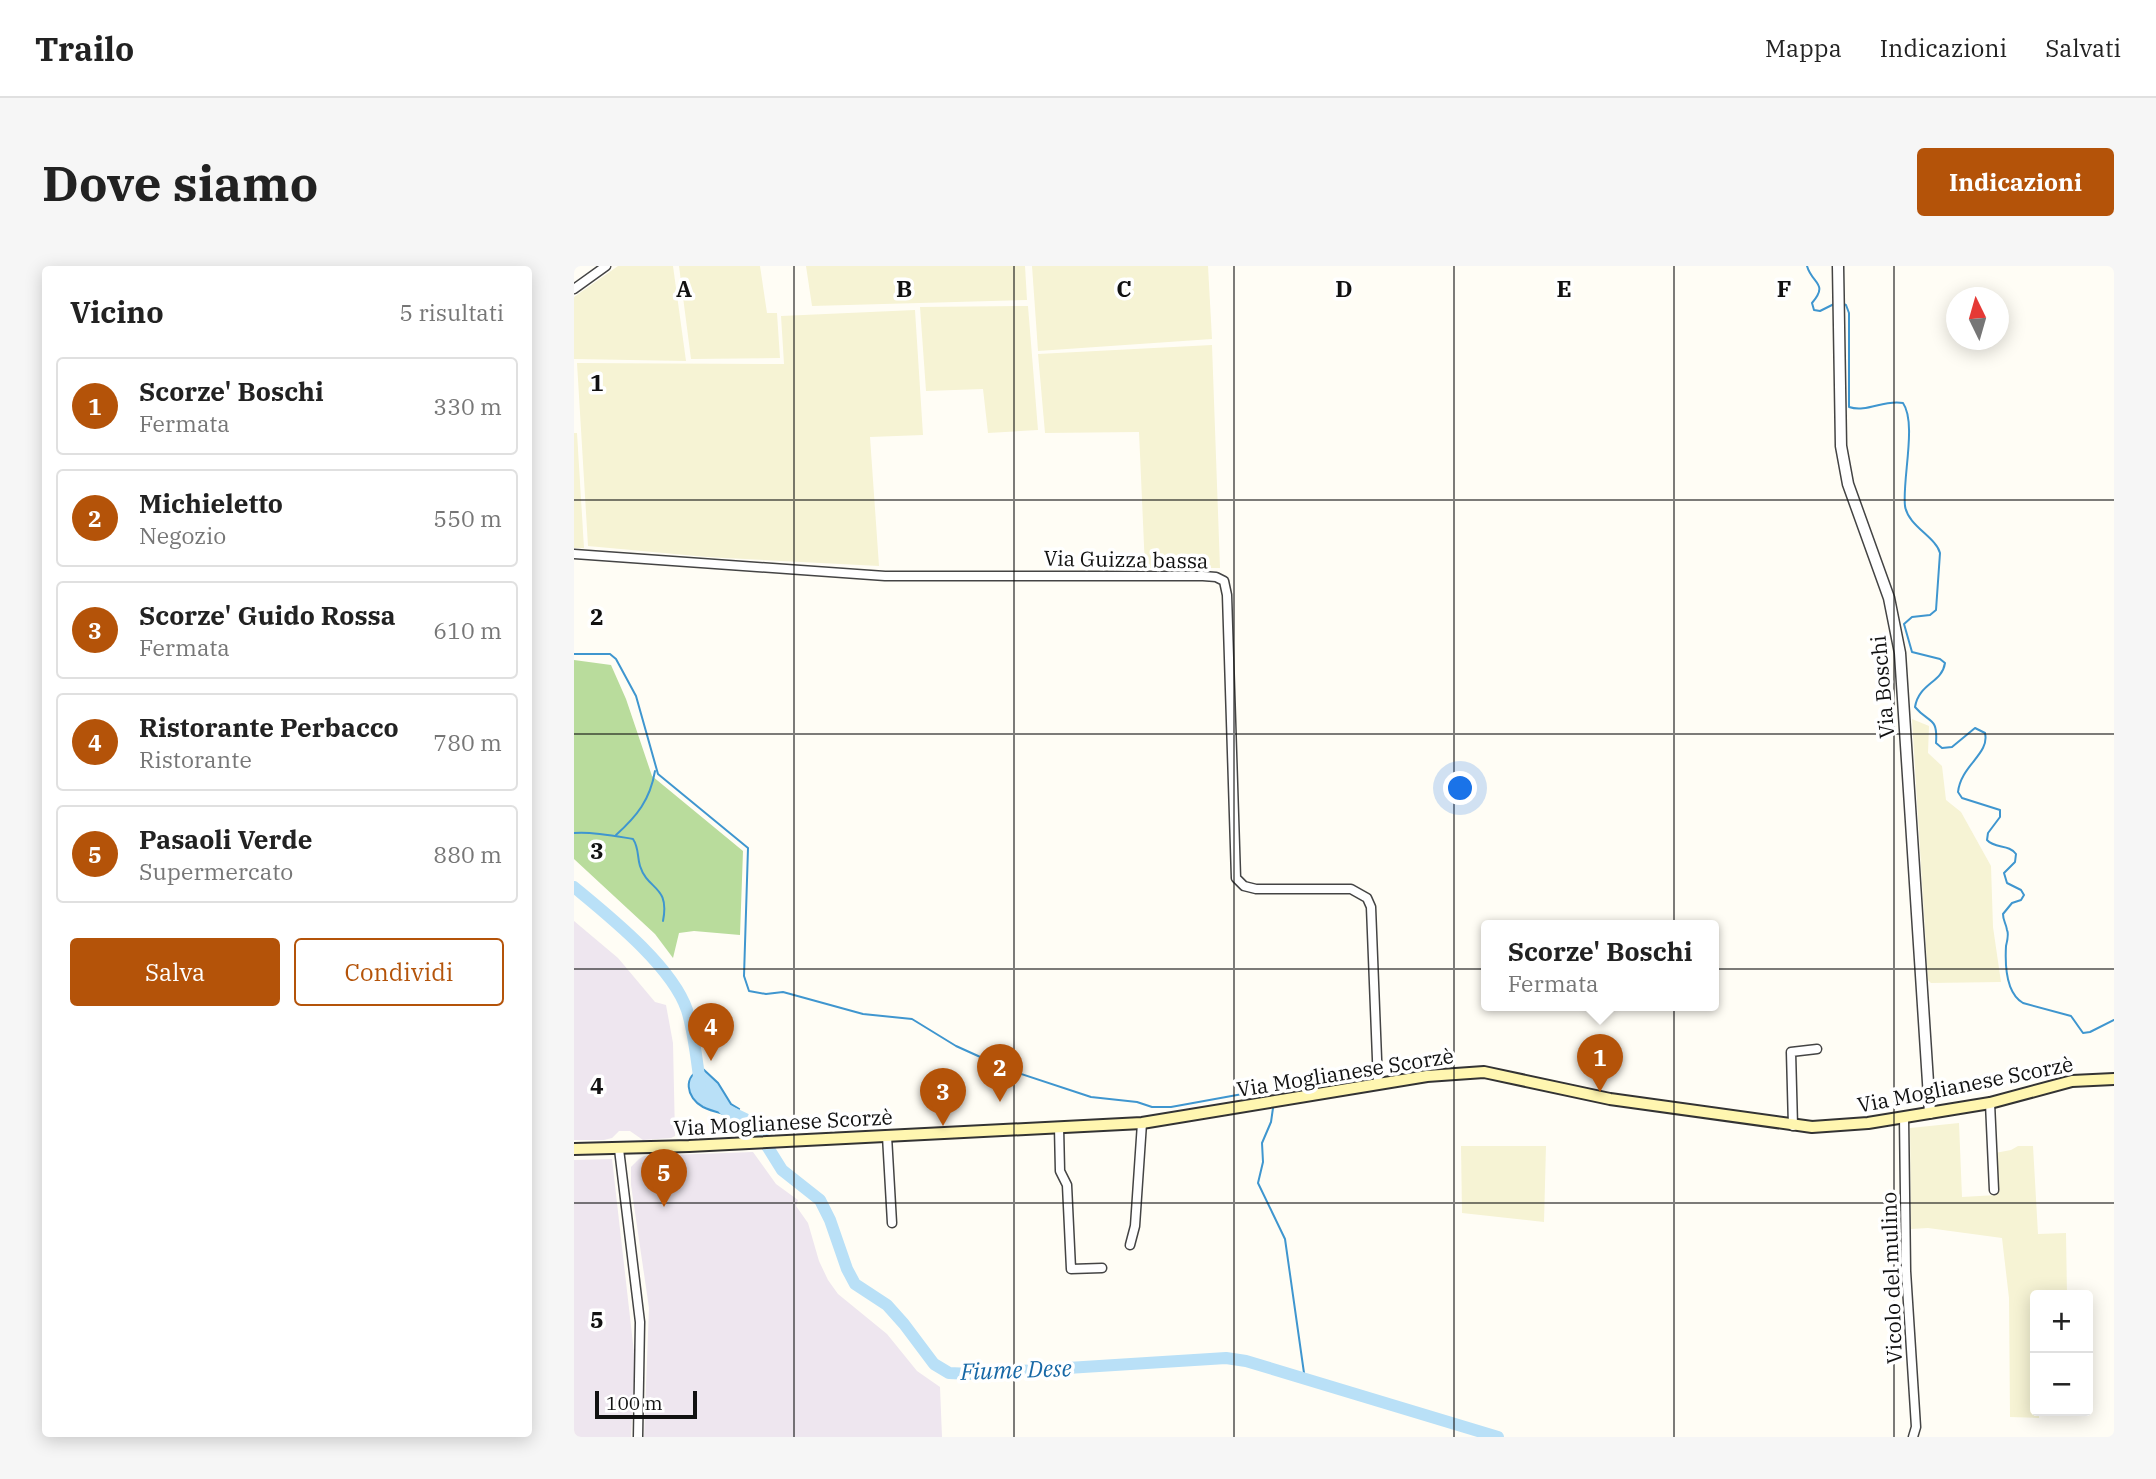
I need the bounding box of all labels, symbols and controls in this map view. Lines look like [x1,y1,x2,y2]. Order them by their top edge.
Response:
text: Trailo [35,27,134,70]
text: Mappa [1765,32,1842,64]
text: Indicazioni [1880,32,2007,64]
text: Salvati [2045,32,2121,64]
button: Indicazioni [1917,148,2114,216]
text: Dove siamo [42,151,318,214]
text: A [676,273,692,303]
text: B [896,273,912,303]
text: C [1116,273,1132,303]
text: D [1335,273,1353,303]
text: E [1556,273,1572,303]
text: F [1777,273,1791,303]
north arrow [1946,287,2009,350]
text: Vicino [70,292,164,331]
text: 5 risultati [399,297,504,327]
text: 1 [590,367,604,397]
text: Scorze' Boschi [139,374,324,408]
text: 1 [88,391,102,421]
text: 330 m [433,391,502,421]
text: Fermata [139,408,230,438]
text: Michieletto [139,486,283,520]
text: 2 [88,503,102,533]
text: 550 m [433,503,502,533]
text: Negozio [139,520,226,550]
street label: Via Guizza bassa [1043,544,1209,574]
text: Scorze' Guido Rossa [139,598,396,632]
text: 2 [590,601,604,631]
text: 3 [88,615,102,645]
text: 610 m [433,615,502,645]
text: Fermata [139,632,230,662]
street label: Via Boschi [1864,634,1900,740]
text: Ristorante Perbacco [139,710,399,744]
text: 4 [88,727,102,757]
text: 780 m [433,727,502,757]
text: Ristorante [139,744,252,774]
your location [1443,771,1477,805]
text: Pasaoli Verde [139,822,312,856]
text: 3 [590,835,604,865]
text: 5 [88,839,102,869]
text: 880 m [433,839,502,869]
text: Supermercato [139,856,293,886]
popup [1481,920,1719,1011]
text: Scorze' Boschi [1508,934,1692,968]
button: Salva [70,938,280,1006]
button: Condividi [294,938,504,1006]
text: Fermata [1508,968,1599,998]
pin: 4 [688,1003,734,1061]
pin: 1 [1577,1034,1623,1092]
street label: Via Moglianese Scorzè [1234,1041,1456,1103]
pin: 2 [977,1044,1023,1102]
street label: Via Moglianese Scorzè [1855,1049,2075,1119]
pin: 3 [920,1068,966,1126]
text: 4 [590,1070,604,1100]
street label: Via Moglianese Scorzè [673,1102,893,1142]
pin: 5 [641,1149,687,1207]
street label: Vicolo del mulino [1874,1192,1908,1364]
map controls [2030,1290,2093,1416]
button: + [2030,1290,2093,1353]
text: 5 [590,1304,604,1334]
water label: Fiume Dese [959,1352,1072,1386]
button: − [2030,1353,2093,1416]
scale bar [595,1388,696,1420]
text: 100 m [606,1391,663,1415]

